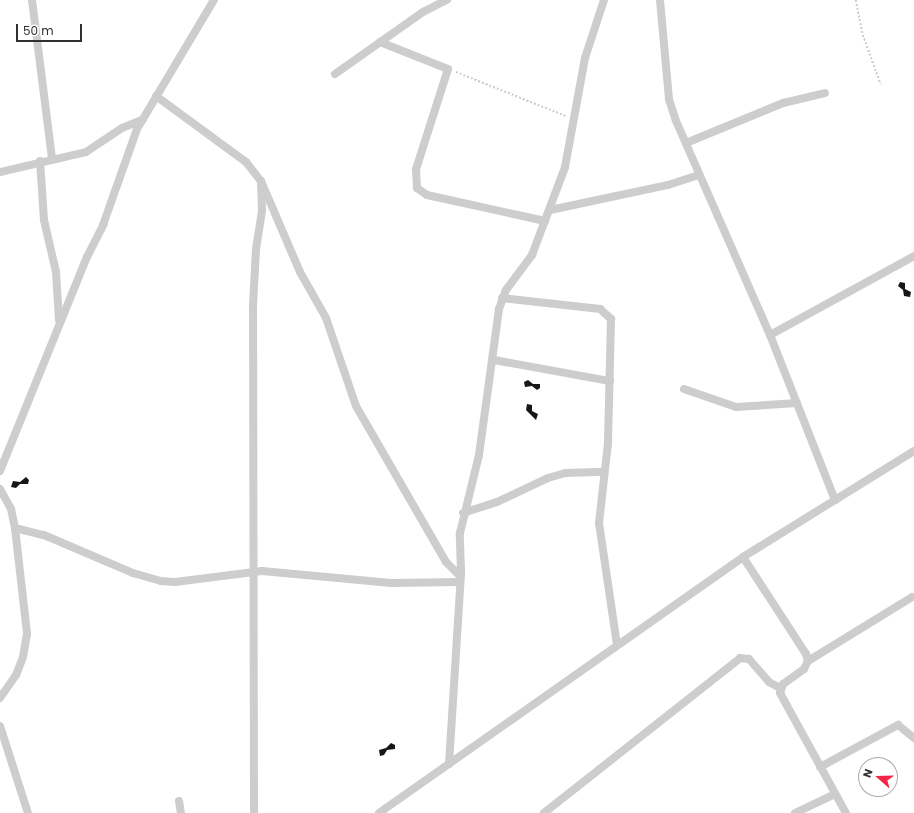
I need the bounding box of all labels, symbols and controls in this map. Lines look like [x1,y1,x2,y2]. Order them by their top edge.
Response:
scale bar [18,16,84,42]
text: 50 m [23,22,54,39]
north arrow [858,757,898,797]
text: N [859,767,877,780]

